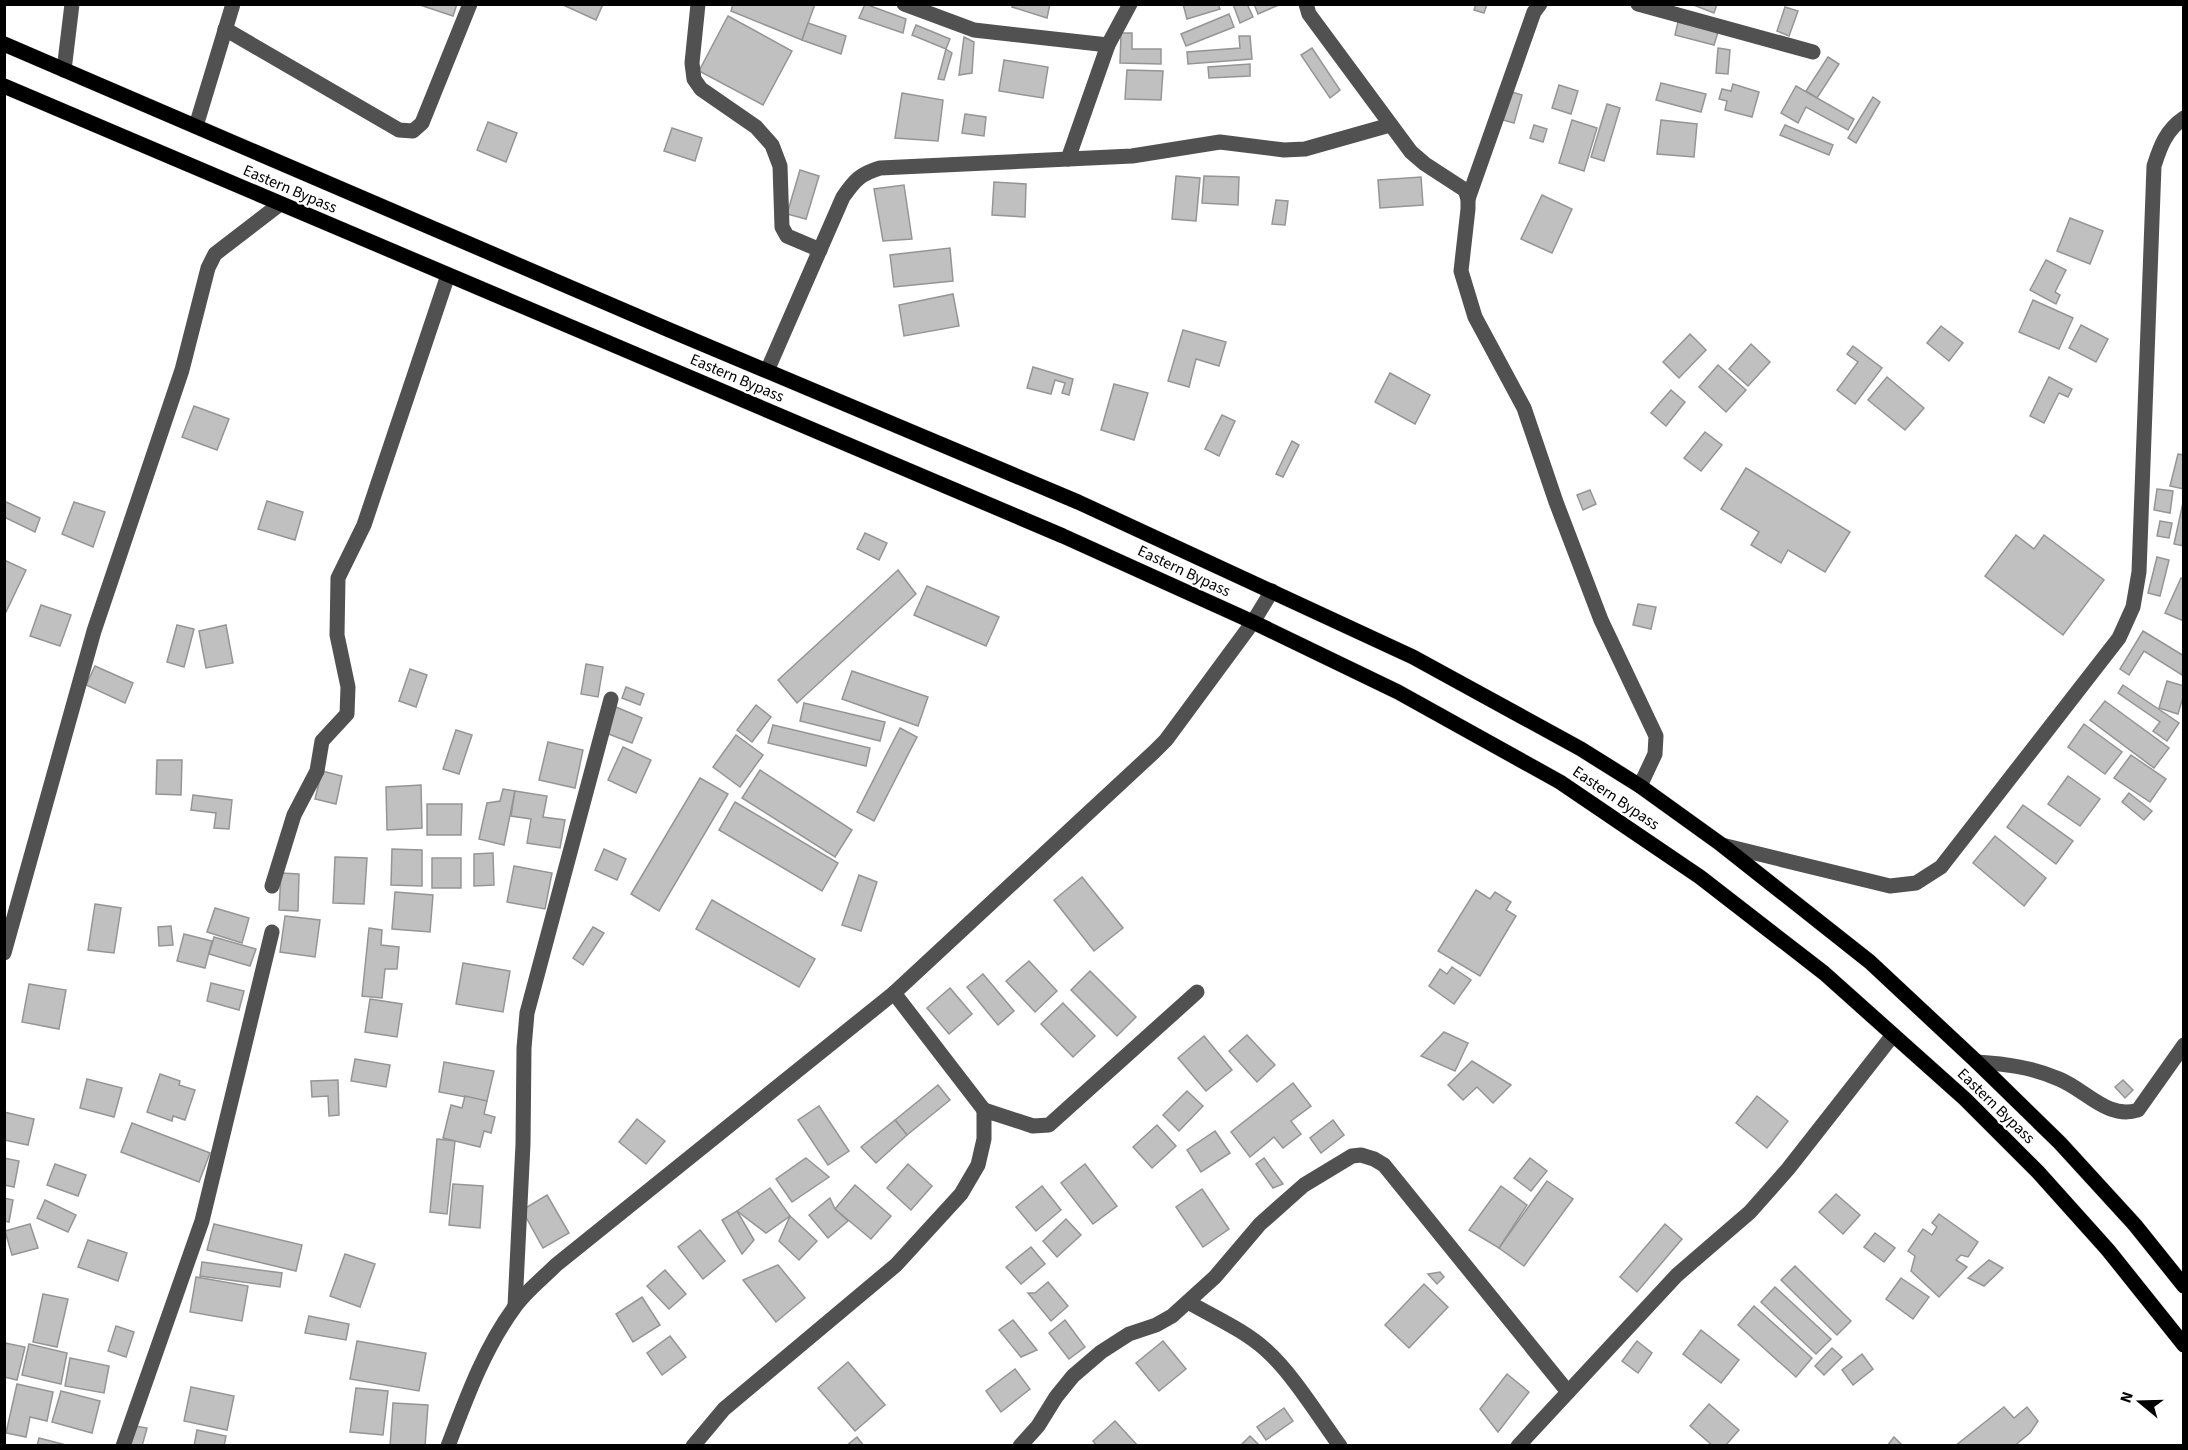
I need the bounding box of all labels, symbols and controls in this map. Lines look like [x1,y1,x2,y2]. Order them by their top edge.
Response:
street label: Eastern Bypass [240,159,341,219]
street label: Eastern Bypass [687,348,788,408]
street label: Eastern Bypass [1134,540,1234,602]
street label: Eastern Bypass [1568,761,1664,835]
street label: Eastern Bypass [1952,1063,2040,1149]
north arrow [2110,1372,2170,1432]
text: N [2115,1389,2139,1406]

